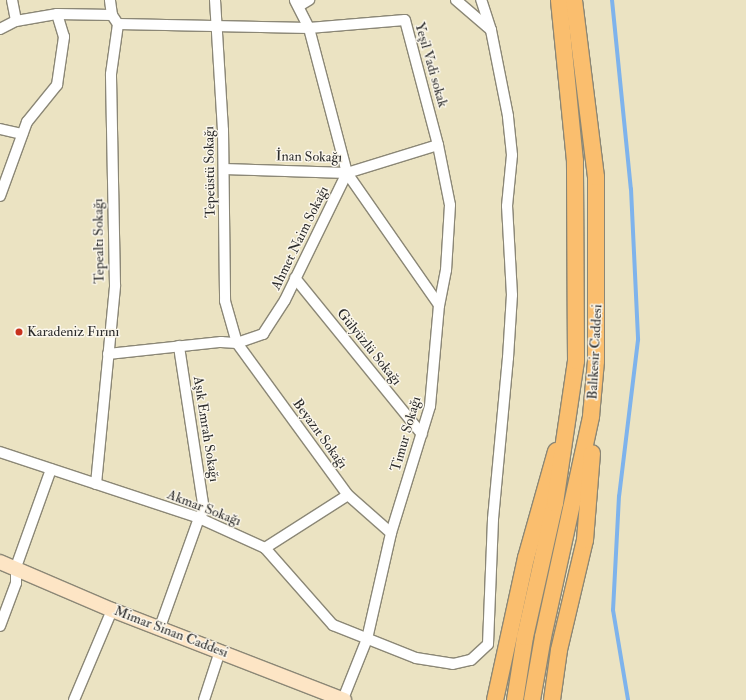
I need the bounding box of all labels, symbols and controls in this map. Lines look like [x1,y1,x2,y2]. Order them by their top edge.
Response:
street label: Yeşil Vadi sokak [411,20,451,110]
street label: Tepeüstü Sokağı [201,126,219,218]
street label: İnan Sokağı [276,148,342,166]
street label: Ahmet Naim Sokağı [268,183,332,293]
street label: Tepealtı Sokağı [90,198,108,284]
street label: Balıkesir Caddesi [584,304,606,400]
street label: Gülyüzlü Sokağı [333,305,405,389]
place label: Karadeniz Fırını [27,324,119,340]
marker: Karadeniz Fırını [14,327,24,337]
street label: Aşık Emrah Sokağı [189,375,223,483]
street label: Timur Sokağı [387,394,425,474]
street label: Beyazıt Sokağı [289,396,351,472]
street label: Akmar Sokağı [165,486,243,530]
street label: Mimar Sinan Caddesi [112,603,230,661]

